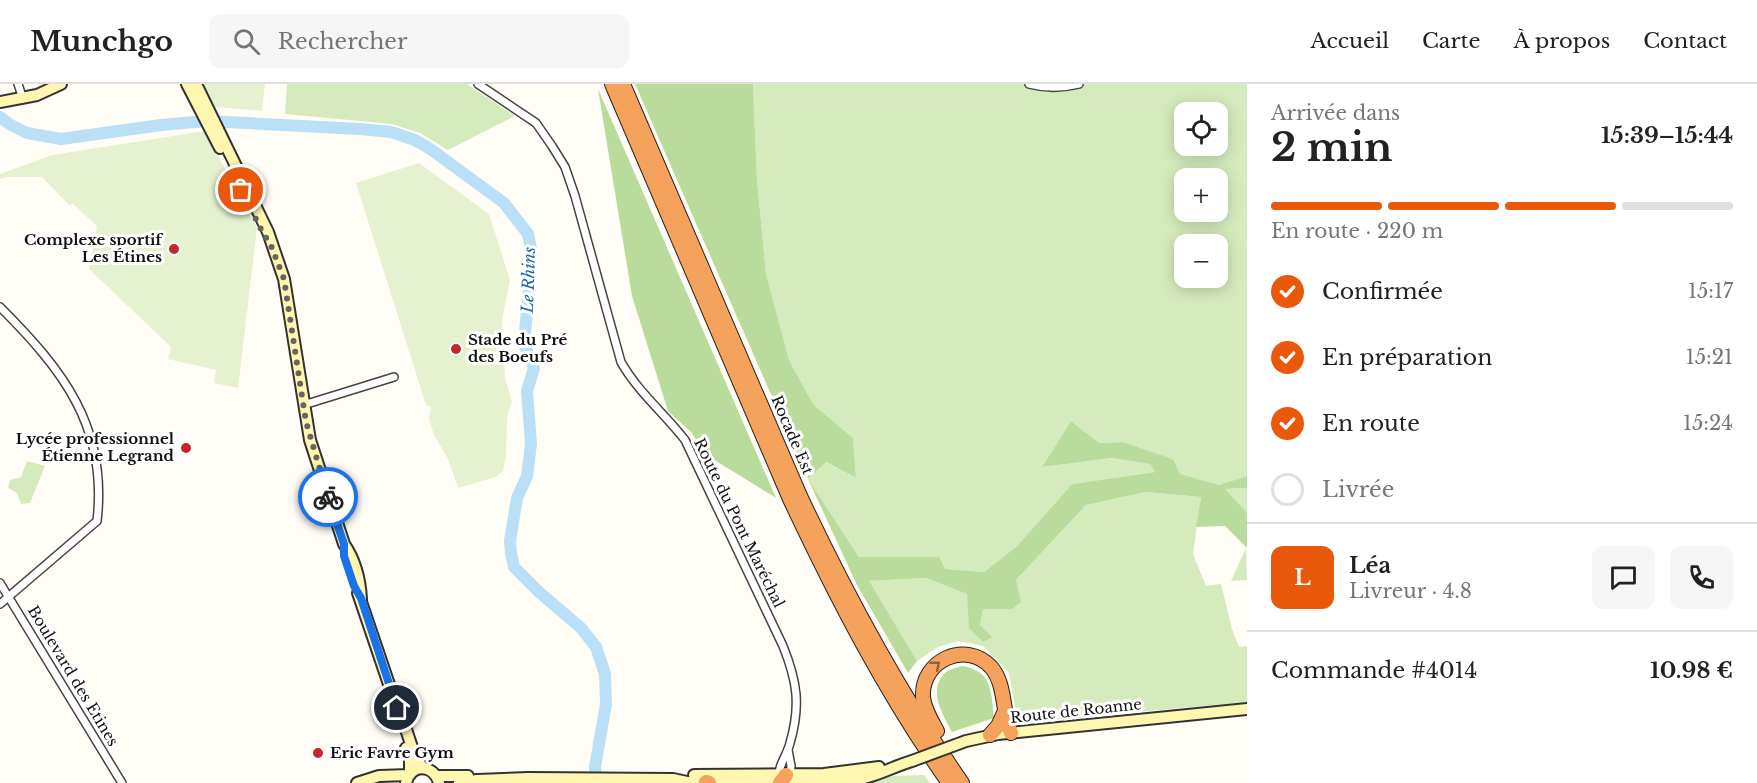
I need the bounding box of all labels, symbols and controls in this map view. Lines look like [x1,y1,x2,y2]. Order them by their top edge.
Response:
search box [209,14,629,68]
text: Munchgo [30,24,173,59]
icon: search [230,25,263,58]
text: Rechercher [278,28,407,55]
text: Accueil [1311,28,1389,54]
text: Carte [1422,28,1481,54]
text: À propos [1514,28,1610,54]
text: Contact [1643,28,1727,54]
text: Arrivée dans [1271,101,1400,125]
map controls [1174,102,1228,288]
button: locate [1174,102,1228,156]
text: 15:39–15:44 [1601,122,1733,149]
text: 2 min [1271,123,1392,172]
pin [215,164,266,215]
button: + [1174,168,1228,222]
icon: bag [224,173,257,206]
text: En route · 220 m [1271,219,1443,243]
place label: Complexe sportif Les Étines [24,230,164,266]
button: − [1174,234,1228,288]
marker: Complexe sportif Les Étines [167,242,181,256]
water label: Le Rhins [517,247,539,314]
icon: check [1271,275,1304,308]
text: Confirmée [1322,278,1443,305]
text: 15:17 [1688,279,1733,303]
place label: Stade du Pré des Boeufs [468,330,568,366]
icon: check [1271,341,1304,374]
marker: Stade du Pré des Boeufs [449,342,463,356]
text: En préparation [1322,344,1492,371]
text: 15:21 [1686,345,1733,369]
street label: Rocade Est [767,392,818,478]
icon: check [1271,407,1304,440]
text: En route [1322,410,1420,437]
text: 15:24 [1683,411,1733,435]
place label: Lycée professionnel Étienne Legrand [16,429,175,465]
street label: Route du Pont Maréchal [690,435,789,611]
marker: Lycée professionnel Étienne Legrand [179,441,193,455]
courier [298,467,358,527]
text: Livrée [1322,476,1394,503]
icon: bike [312,481,345,514]
button: chat [1592,546,1655,609]
button: phone [1670,546,1733,609]
text: Léa [1349,552,1391,579]
text: L [1294,564,1311,591]
text: Livreur · 4.8 [1349,579,1472,603]
street label: Boulevard des Etines [24,602,123,750]
text: Commande #4014 [1271,657,1477,684]
text: 10.98 € [1650,657,1733,684]
one-way arrow [930,662,941,673]
pin [371,682,422,733]
icon: home [380,691,413,724]
street label: Route de Roanne [1009,694,1143,727]
place label: Eric Favre Gym [330,743,454,762]
marker: Eric Favre Gym [311,746,325,760]

